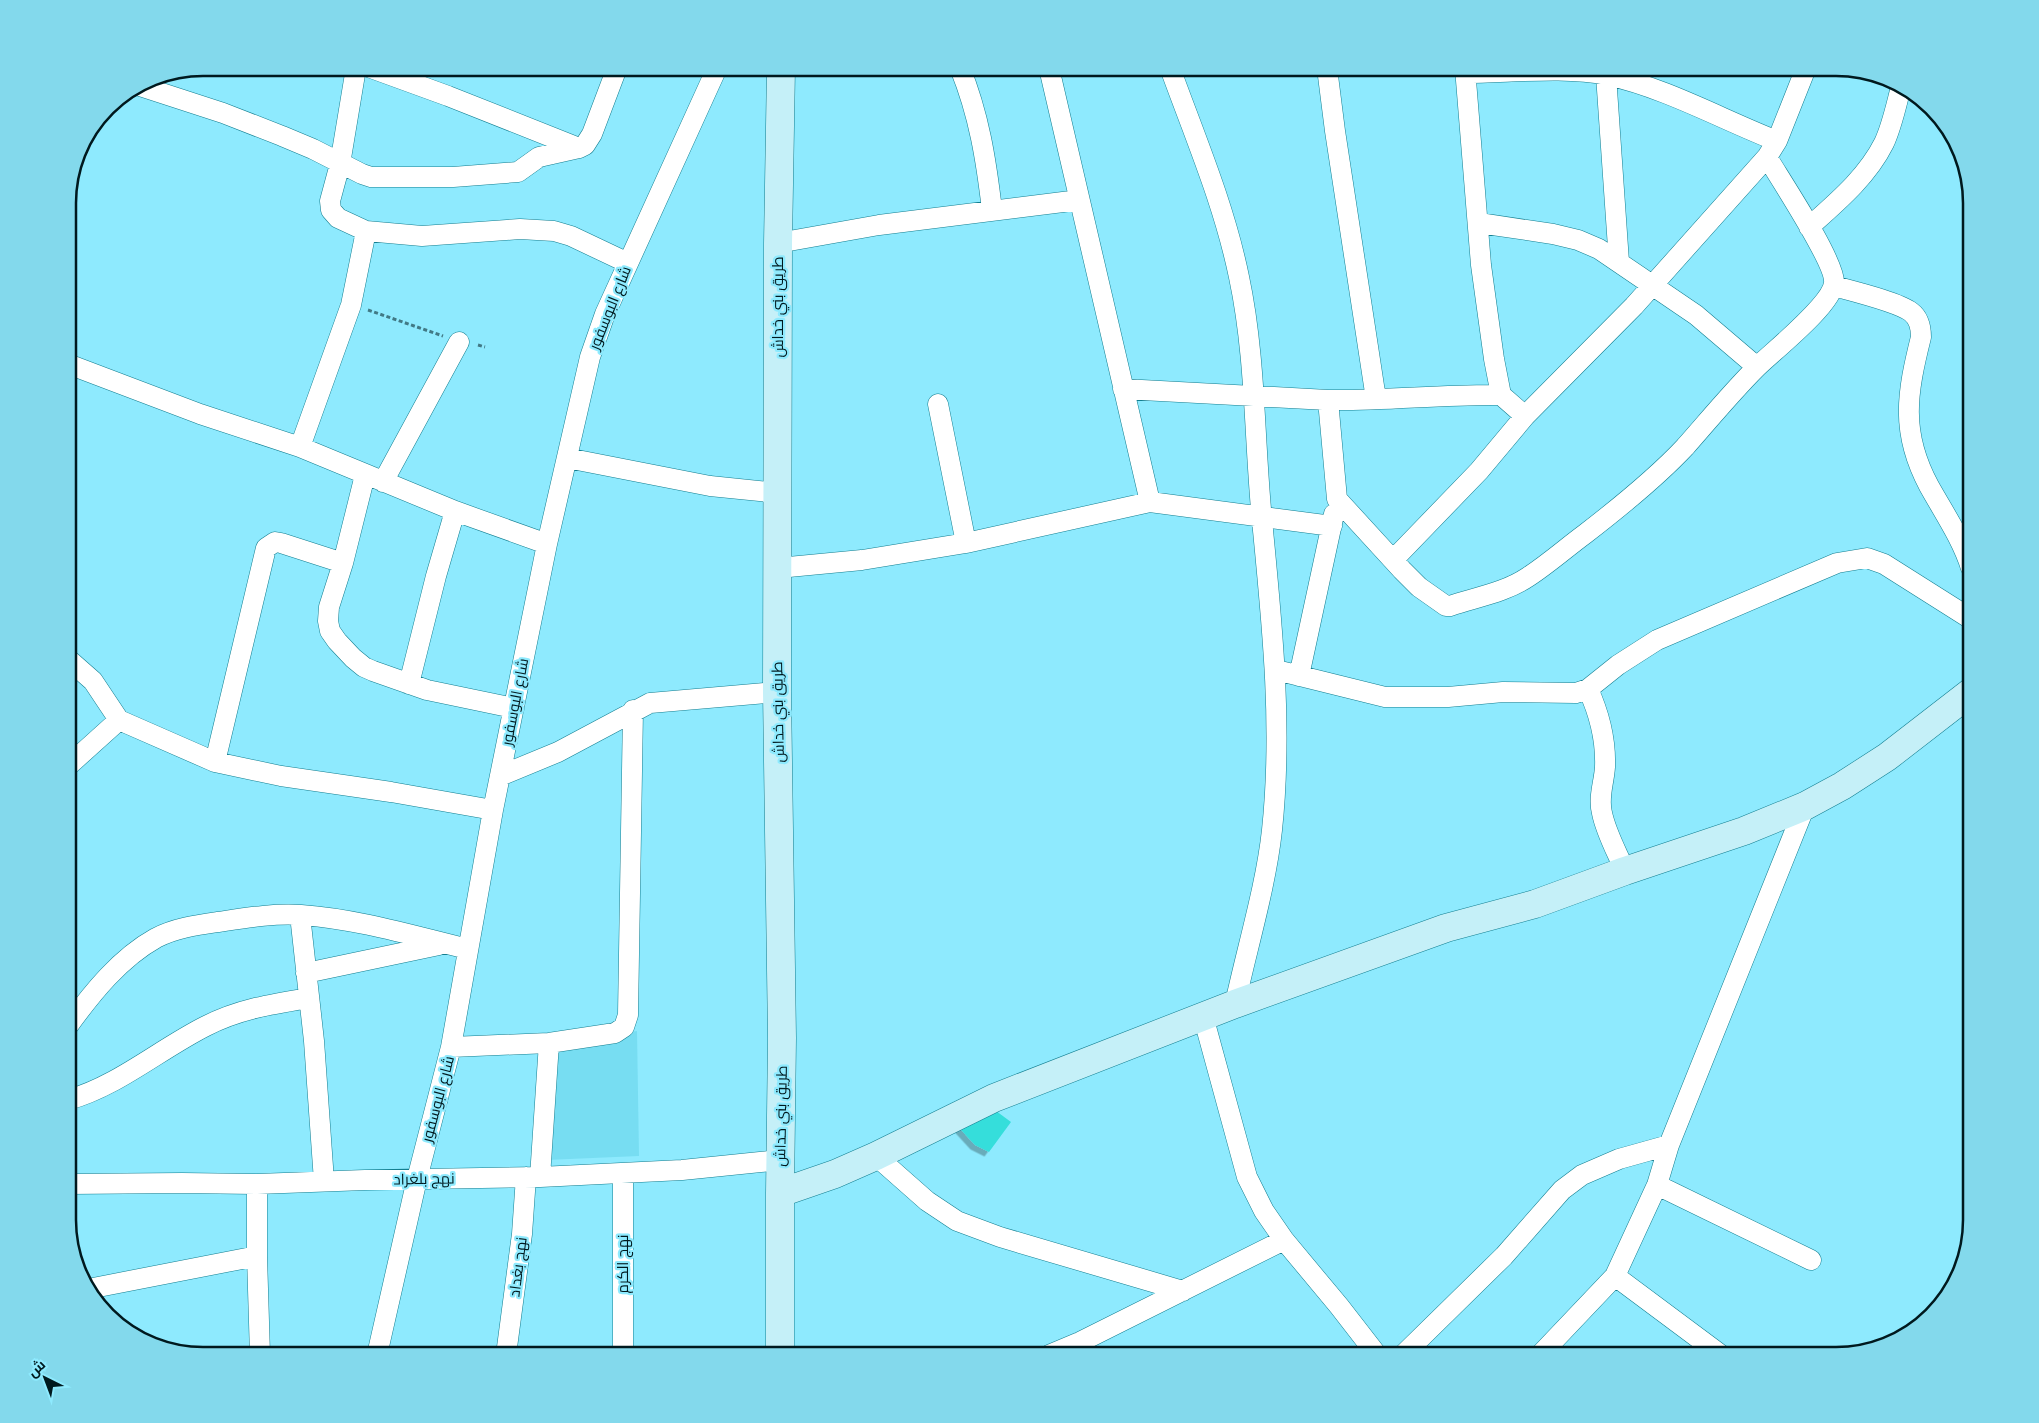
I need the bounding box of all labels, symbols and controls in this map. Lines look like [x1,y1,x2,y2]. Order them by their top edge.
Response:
street label: طريق بني خداش [768,256,790,358]
street label: شارع البوسفور [584,263,637,354]
street label: شارع البوسفور [497,657,534,749]
street label: طريق بني خداش [767,661,791,763]
street label: شارع البوسفور [417,1054,460,1146]
street label: طريق بني خداش [770,1065,794,1167]
street label: نهج بلغراد [393,1168,455,1191]
street label: نهج الكرم [613,1234,634,1294]
street label: نهج بغداد [504,1236,533,1298]
north arrow [20,1353,70,1403]
text: ش [24,1356,49,1381]

